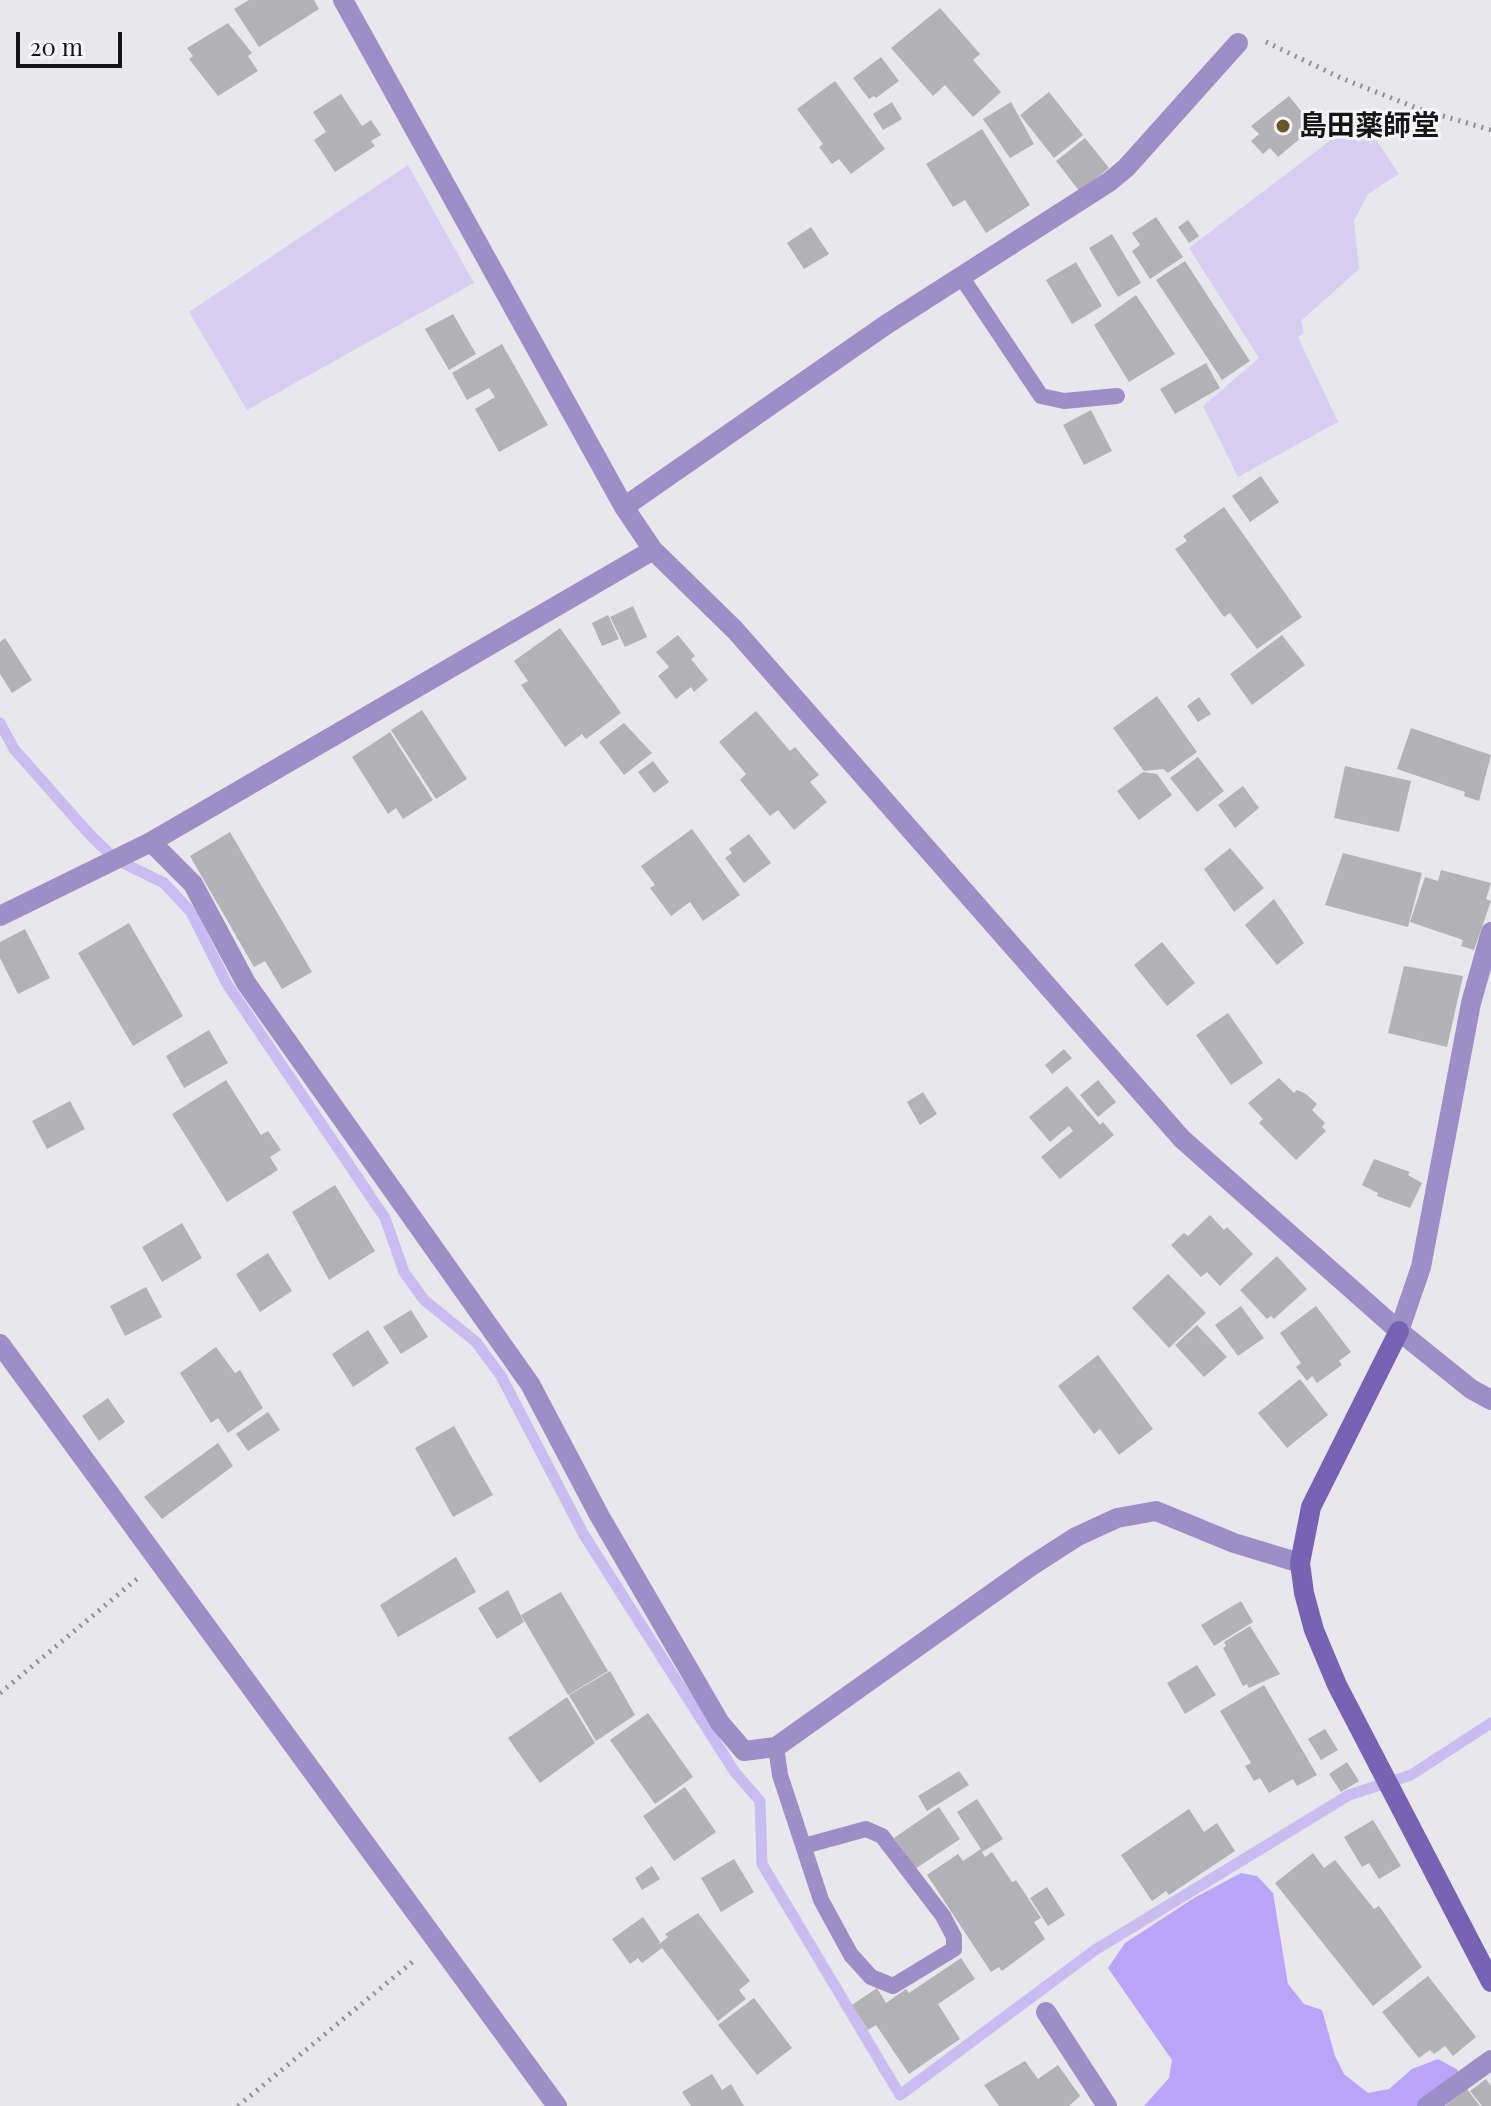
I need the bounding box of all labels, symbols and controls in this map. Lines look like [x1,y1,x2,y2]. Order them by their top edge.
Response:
scale bar [20,16,126,66]
text: 20 m [30,30,83,62]
place label: 島田薬師堂 [1299,109,1439,143]
marker: 島田薬師堂 [1274,117,1292,135]

